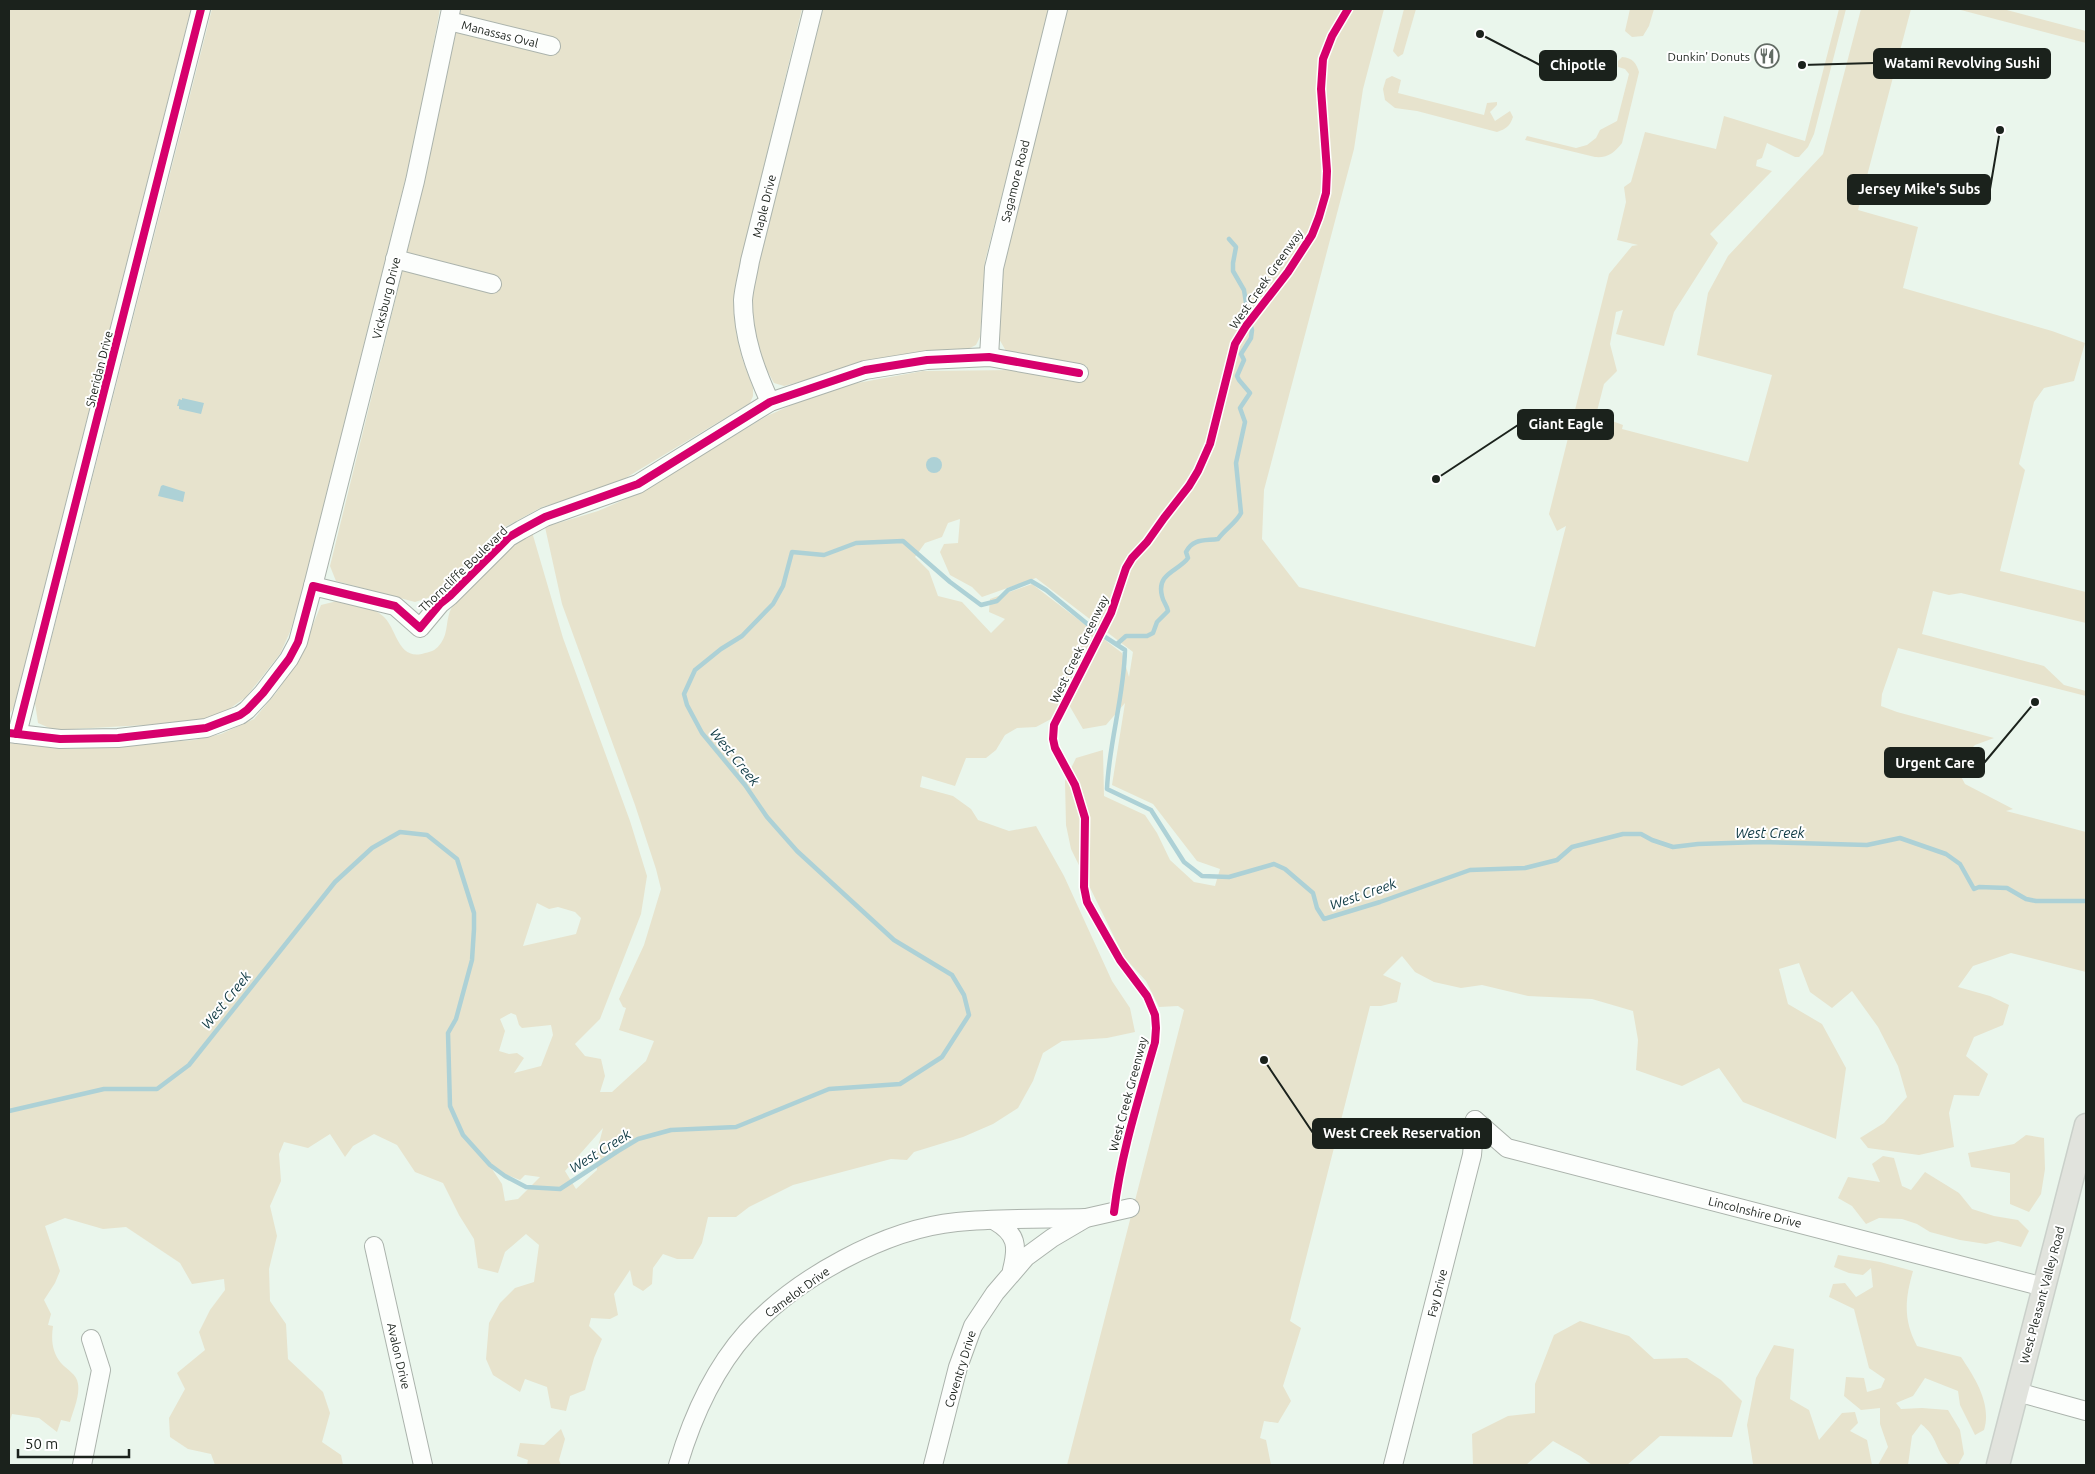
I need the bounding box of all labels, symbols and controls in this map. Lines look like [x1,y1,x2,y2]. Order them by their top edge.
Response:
street label: Manassas Oval [460,18,540,50]
restaurant icon: Dunkin' Donuts [1754,43,1780,69]
callout: Watami Revolving Sushi [1874,49,2050,78]
place label: Dunkin' Donuts [1667,50,1750,63]
callout: Chipotle [1540,51,1616,80]
text: Watami Revolving Sushi [1884,55,2040,71]
text: Chipotle [1550,57,1606,73]
street label: Sagamore Road [998,138,1032,224]
street label: Maple Drive [750,173,778,239]
callout: Jersey Mike's Subs [1848,175,1990,204]
text: Jersey Mike's Subs [1858,181,1981,197]
street label: West Creek Greenway [1227,227,1305,331]
street label: Vicksburg Drive [370,256,402,340]
street label: Sheridan Drive [83,329,115,409]
callout: Giant Eagle [1518,410,1613,439]
text: Giant Eagle [1528,416,1604,432]
street label: Thorncliffe Boulevard [416,524,510,614]
street label: West Creek Greenway [1047,593,1111,705]
water label: West Creek [707,725,764,790]
callout: Urgent Care [1885,748,1984,777]
text: Urgent Care [1895,755,1975,771]
water label: West Creek [1735,825,1805,841]
water label: West Creek [1328,875,1399,913]
water label: West Creek [198,967,255,1032]
street label: West Creek Greenway [1106,1035,1150,1153]
callout: West Creek Reservation [1313,1119,1491,1148]
water label: West Creek [566,1125,634,1176]
text: West Creek Reservation [1323,1125,1481,1141]
street label: Lincolnshire Drive [1707,1194,1803,1230]
street label: West Pleasant Valley Road [2017,1225,2067,1365]
street label: Camelot Drive [762,1264,832,1320]
street label: Fay Drive [1425,1268,1449,1318]
street label: Avalon Drive [385,1322,413,1390]
street label: Coventry Drive [942,1329,978,1409]
scale bar [18,1426,129,1458]
text: 50 m [25,1435,58,1452]

